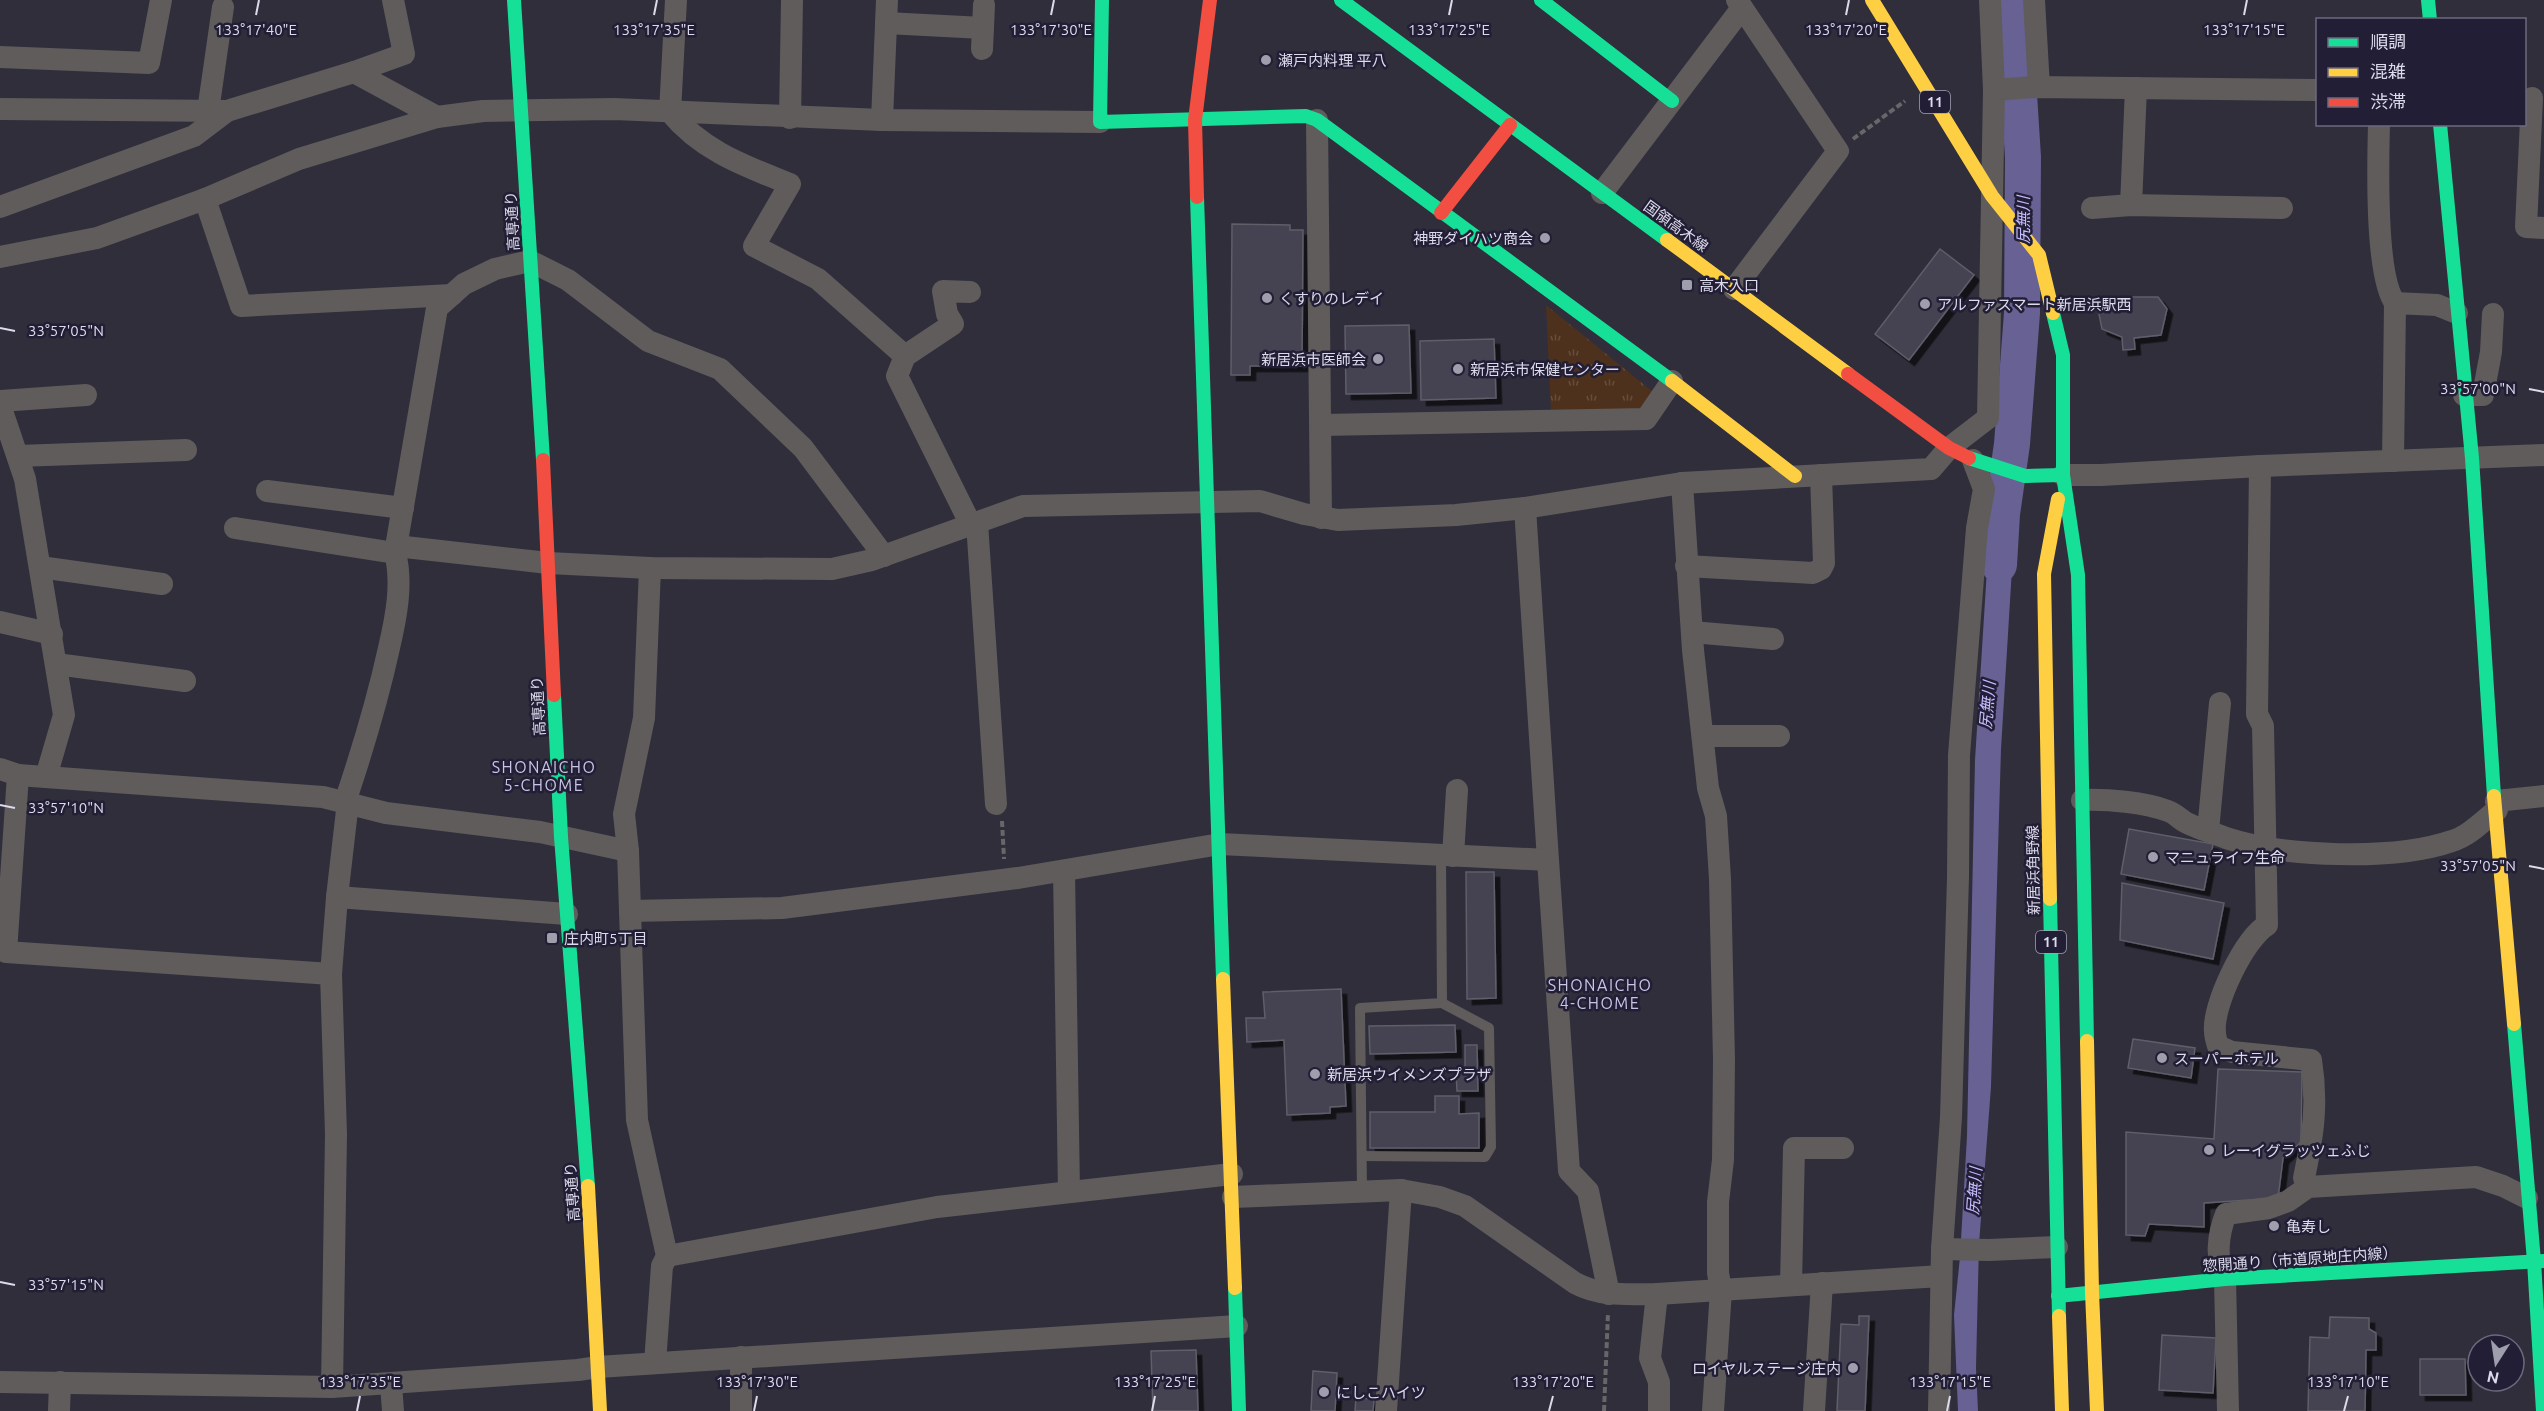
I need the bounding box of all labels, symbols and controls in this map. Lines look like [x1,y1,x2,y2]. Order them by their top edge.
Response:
legend [2316,18,2526,126]
text: 133°17'40"E [215,21,297,38]
text: 133°17'35"E [613,21,695,38]
text: 133°17'30"E [1010,21,1092,38]
text: 133°17'25"E [1408,21,1490,38]
text: 133°17'20"E [1805,21,1887,38]
text: 133°17'15"E [2203,21,2285,38]
text: 順調 [2370,31,2406,51]
place label: 瀬戸内料理 平八 [1278,52,1386,69]
marker: 瀬戸内料理 平八 [1259,53,1273,67]
text: 混雑 [2370,61,2406,81]
road number: 11 [1920,91,1950,113]
text: 渋滞 [2370,91,2406,111]
street label: 高専通り [502,191,522,251]
water label: 尻無川 [2014,194,2032,244]
street label: 国領高木線 [1641,197,1711,255]
place label: 神野ダイハツ商会 [1413,230,1533,247]
marker: 神野ダイハツ商会 [1538,231,1552,245]
place label: 高木入口 [1699,277,1759,294]
marker: 高木入口 [1680,278,1694,292]
place label: くすりのレデイ [1279,290,1384,307]
marker: くすりのレデイ [1260,291,1274,305]
place label: アルファスマート新居浜駅西 [1937,296,2131,313]
marker: アルファスマート新居浜駅西 [1918,297,1932,311]
text: 33°57'05"N [28,322,104,339]
place label: 新居浜市医師会 [1261,351,1366,368]
marker: 新居浜市医師会 [1371,352,1385,366]
place label: 新居浜市保健センター [1470,361,1620,378]
marker: 新居浜市保健センター [1451,362,1465,376]
text: 33°57'00"N [2440,380,2516,397]
street label: 高専通り [528,676,548,736]
water label: 尻無川 [1976,678,1998,730]
district label: SHONAICHO 5-CHOME [492,758,596,794]
text: 33°57'10"N [28,799,104,816]
street label: 新居浜角野線 [2024,825,2042,915]
place label: マニュライフ生命 [2165,849,2285,866]
marker: マニュライフ生命 [2146,850,2160,864]
text: 33°57'05"N [2440,857,2516,874]
place label: 庄内町5丁目 [564,930,647,947]
marker: 庄内町5丁目 [545,931,559,945]
road number: 11 [2036,931,2066,953]
district label: SHONAICHO 4-CHOME [1548,976,1652,1012]
place label: スーパーホテル [2174,1050,2279,1067]
marker: スーパーホテル [2155,1051,2169,1065]
place label: 新居浜ウイメンズプラザ [1327,1066,1492,1083]
marker: 新居浜ウイメンズプラザ [1308,1067,1322,1081]
place label: レーイグラッツェふじ [2221,1142,2371,1159]
marker: レーイグラッツェふじ [2202,1143,2216,1157]
street label: 高専通り [561,1161,583,1223]
water label: 尻無川 [1963,1164,1985,1216]
place label: 亀寿し [2286,1218,2331,1235]
marker: 亀寿し [2267,1219,2281,1233]
street label: 惣開通り（市道原地庄内線） [2202,1244,2398,1274]
text: 33°57'15"N [28,1276,104,1293]
north arrow [2466,1333,2526,1393]
place label: ロイヤルステージ庄内 [1692,1360,1841,1377]
marker: ロイヤルステージ庄内 [1846,1361,1860,1375]
text: N [2485,1368,2501,1388]
text: 133°17'35"E [319,1373,401,1390]
text: 133°17'30"E [716,1373,798,1390]
text: 133°17'25"E [1114,1373,1196,1390]
text: 133°17'20"E [1512,1373,1594,1390]
text: 133°17'15"E [1909,1373,1991,1390]
text: 133°17'10"E [2307,1373,2389,1390]
place label: にしこハイツ [1336,1384,1426,1401]
marker: にしこハイツ [1317,1385,1331,1399]

